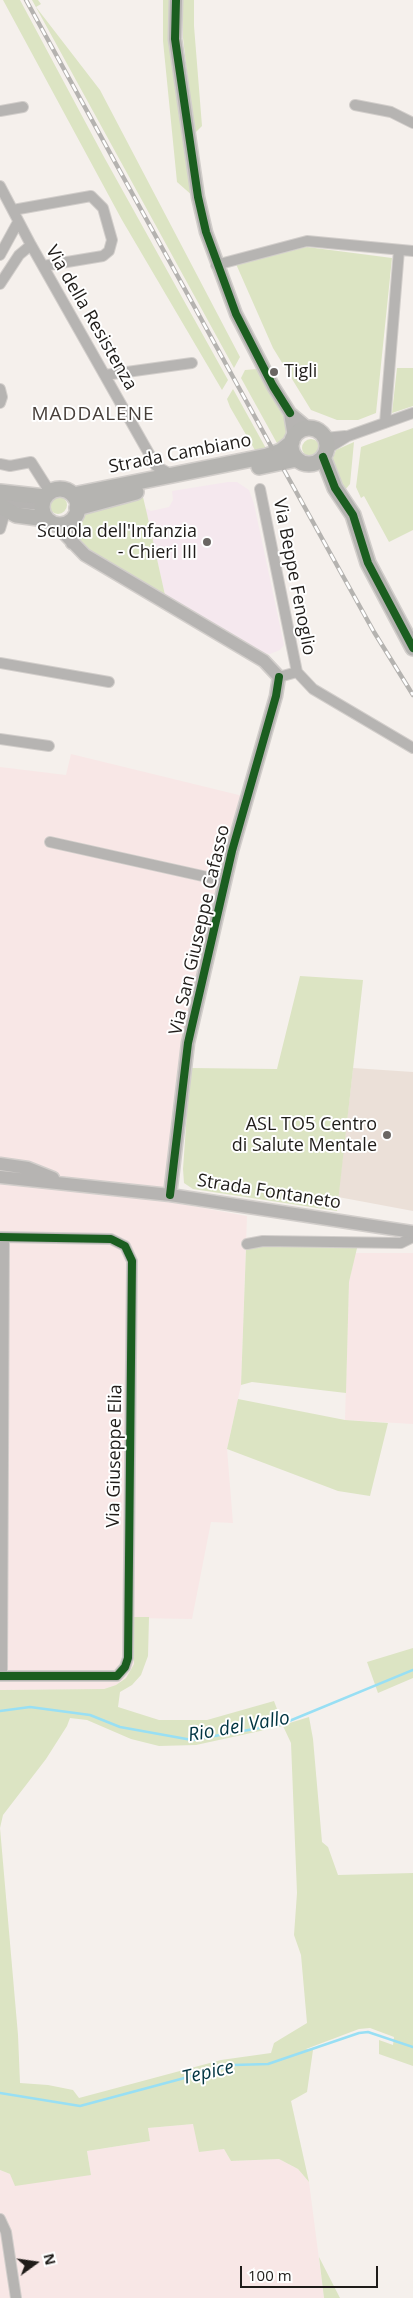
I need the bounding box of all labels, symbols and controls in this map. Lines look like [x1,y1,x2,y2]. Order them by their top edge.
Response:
street label: Via della Resistenza [41,242,141,394]
place label: Tigli [284,361,317,383]
marker: Tigli [268,366,280,378]
district label: MADDALENE [30,404,156,426]
street label: Strada Cambiano [107,430,253,478]
street label: Via Beppe Fenoglio [268,497,320,657]
place label: Scuola dell'Infanzia - Chieri III [37,521,197,564]
marker: Scuola dell'Infanzia - Chieri III [201,536,213,548]
street label: Via San Giuseppe Cafasso [165,823,235,1037]
place label: ASL TO5 Centro di Salute Mentale [232,1114,377,1156]
marker: ASL TO5 Centro di Salute Mentale [381,1129,393,1141]
street label: Strada Fontaneto [196,1170,342,1214]
street label: Via Giuseppe Elia [103,1384,127,1528]
water label: Rio del Vallo [186,1707,292,1747]
water label: Tepice [180,2056,236,2090]
north arrow [10,2238,60,2288]
text: N [39,2251,61,2267]
scale bar [243,2256,380,2288]
text: 100 m [248,2265,292,2285]

